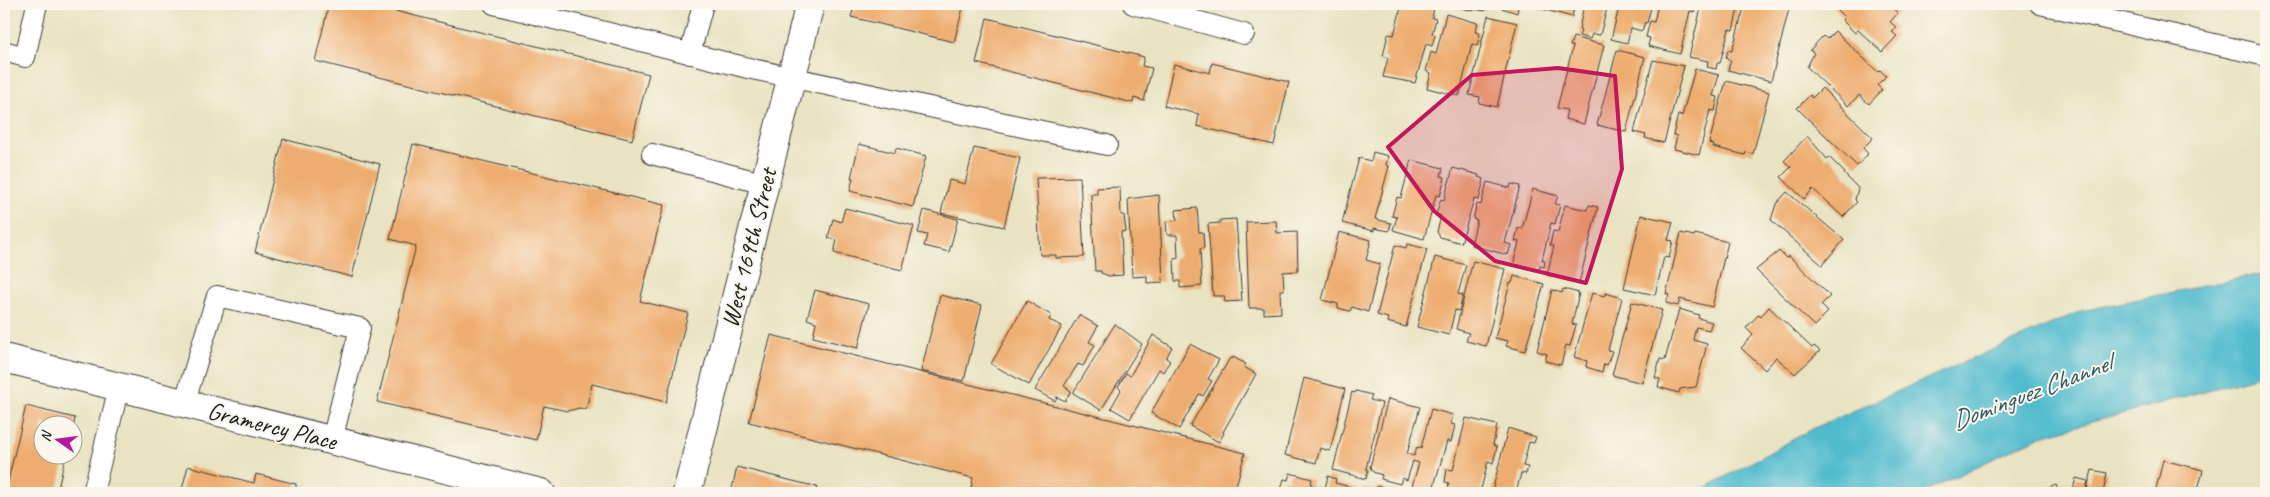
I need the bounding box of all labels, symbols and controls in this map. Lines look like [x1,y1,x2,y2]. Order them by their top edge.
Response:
street label: West 169th Street [714,163,785,331]
water label: Dominguez Channel [1947,343,2123,438]
street label: Gramercy Place [204,395,342,458]
north arrow [32,414,82,464]
text: N [37,428,56,443]

